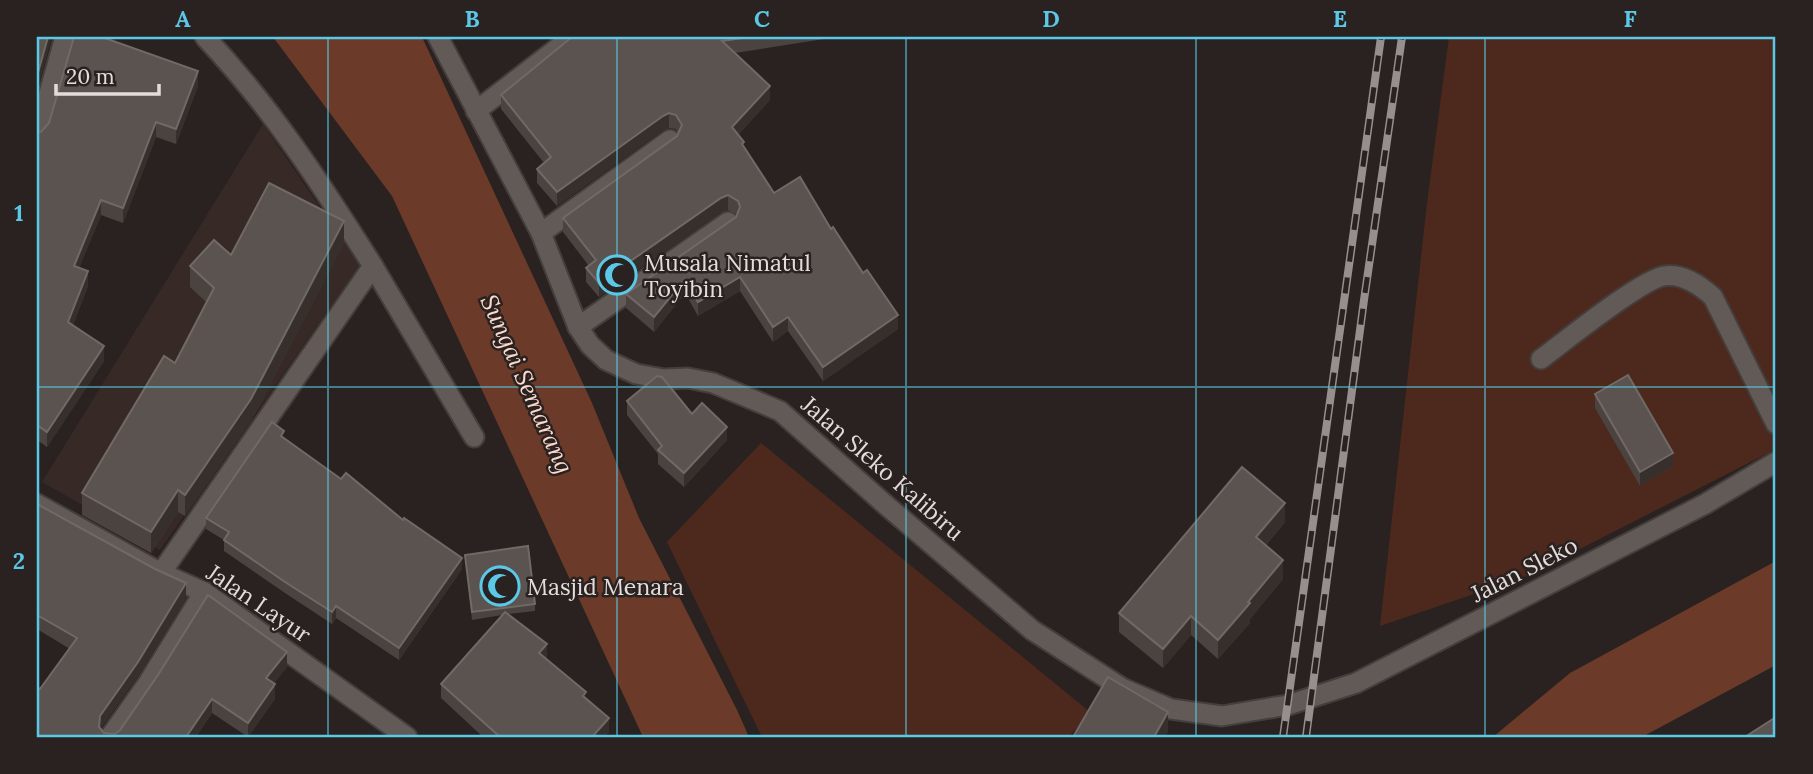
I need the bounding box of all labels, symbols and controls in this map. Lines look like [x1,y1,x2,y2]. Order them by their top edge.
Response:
text: A [175,4,191,33]
text: B [464,4,480,33]
text: C [754,4,770,33]
text: D [1042,4,1060,33]
text: E [1333,4,1347,33]
text: F [1623,4,1637,33]
scale bar [56,52,159,96]
text: 20 m [66,63,115,90]
text: 1 [14,198,24,227]
place label: Musala Nimatul Toyibin [644,248,811,303]
mosque icon: Musala Nimatul Toyibin [596,254,638,296]
water label: Sungai Semarang [474,290,580,478]
street label: Jalan Sleko Kalibiru [795,389,970,547]
street label: Jalan Sleko [1465,530,1582,609]
text: 2 [13,546,25,575]
street label: Jalan Layur [201,557,317,648]
mosque icon: Masjid Menara [479,565,521,607]
place label: Masjid Menara [527,572,684,601]

